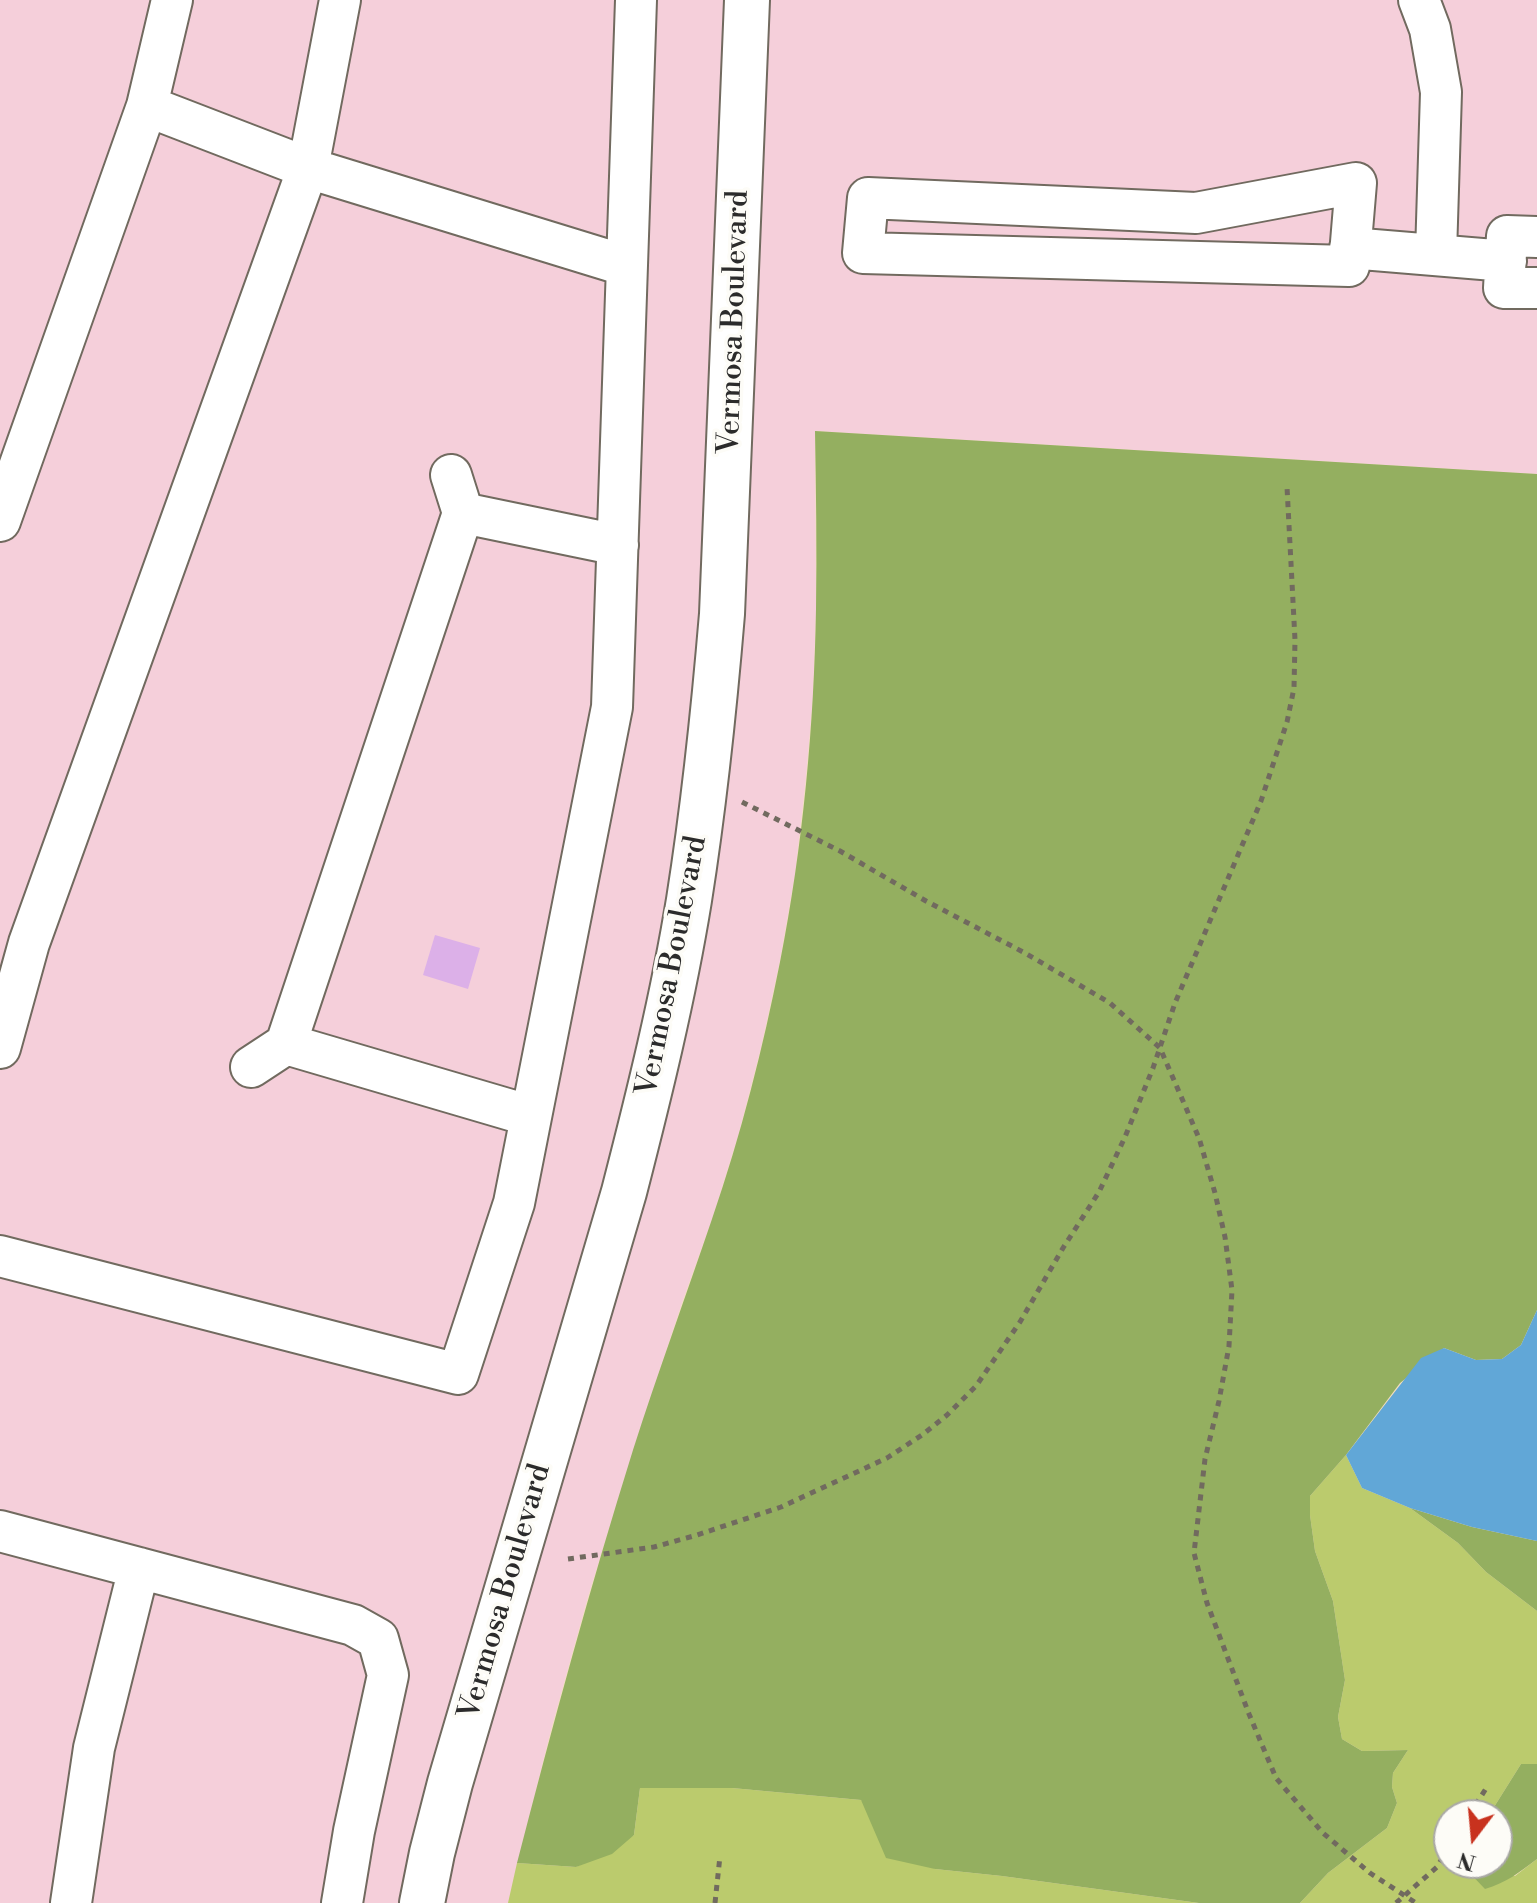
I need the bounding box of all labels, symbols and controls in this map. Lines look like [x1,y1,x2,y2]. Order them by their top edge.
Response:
street label: Vermosa Boulevard [712,189,758,455]
street label: Vermosa Boulevard [630,833,716,1099]
street label: Vermosa Boulevard [452,1460,560,1724]
north arrow [1433,1799,1513,1879]
text: N [1455,1845,1479,1876]

